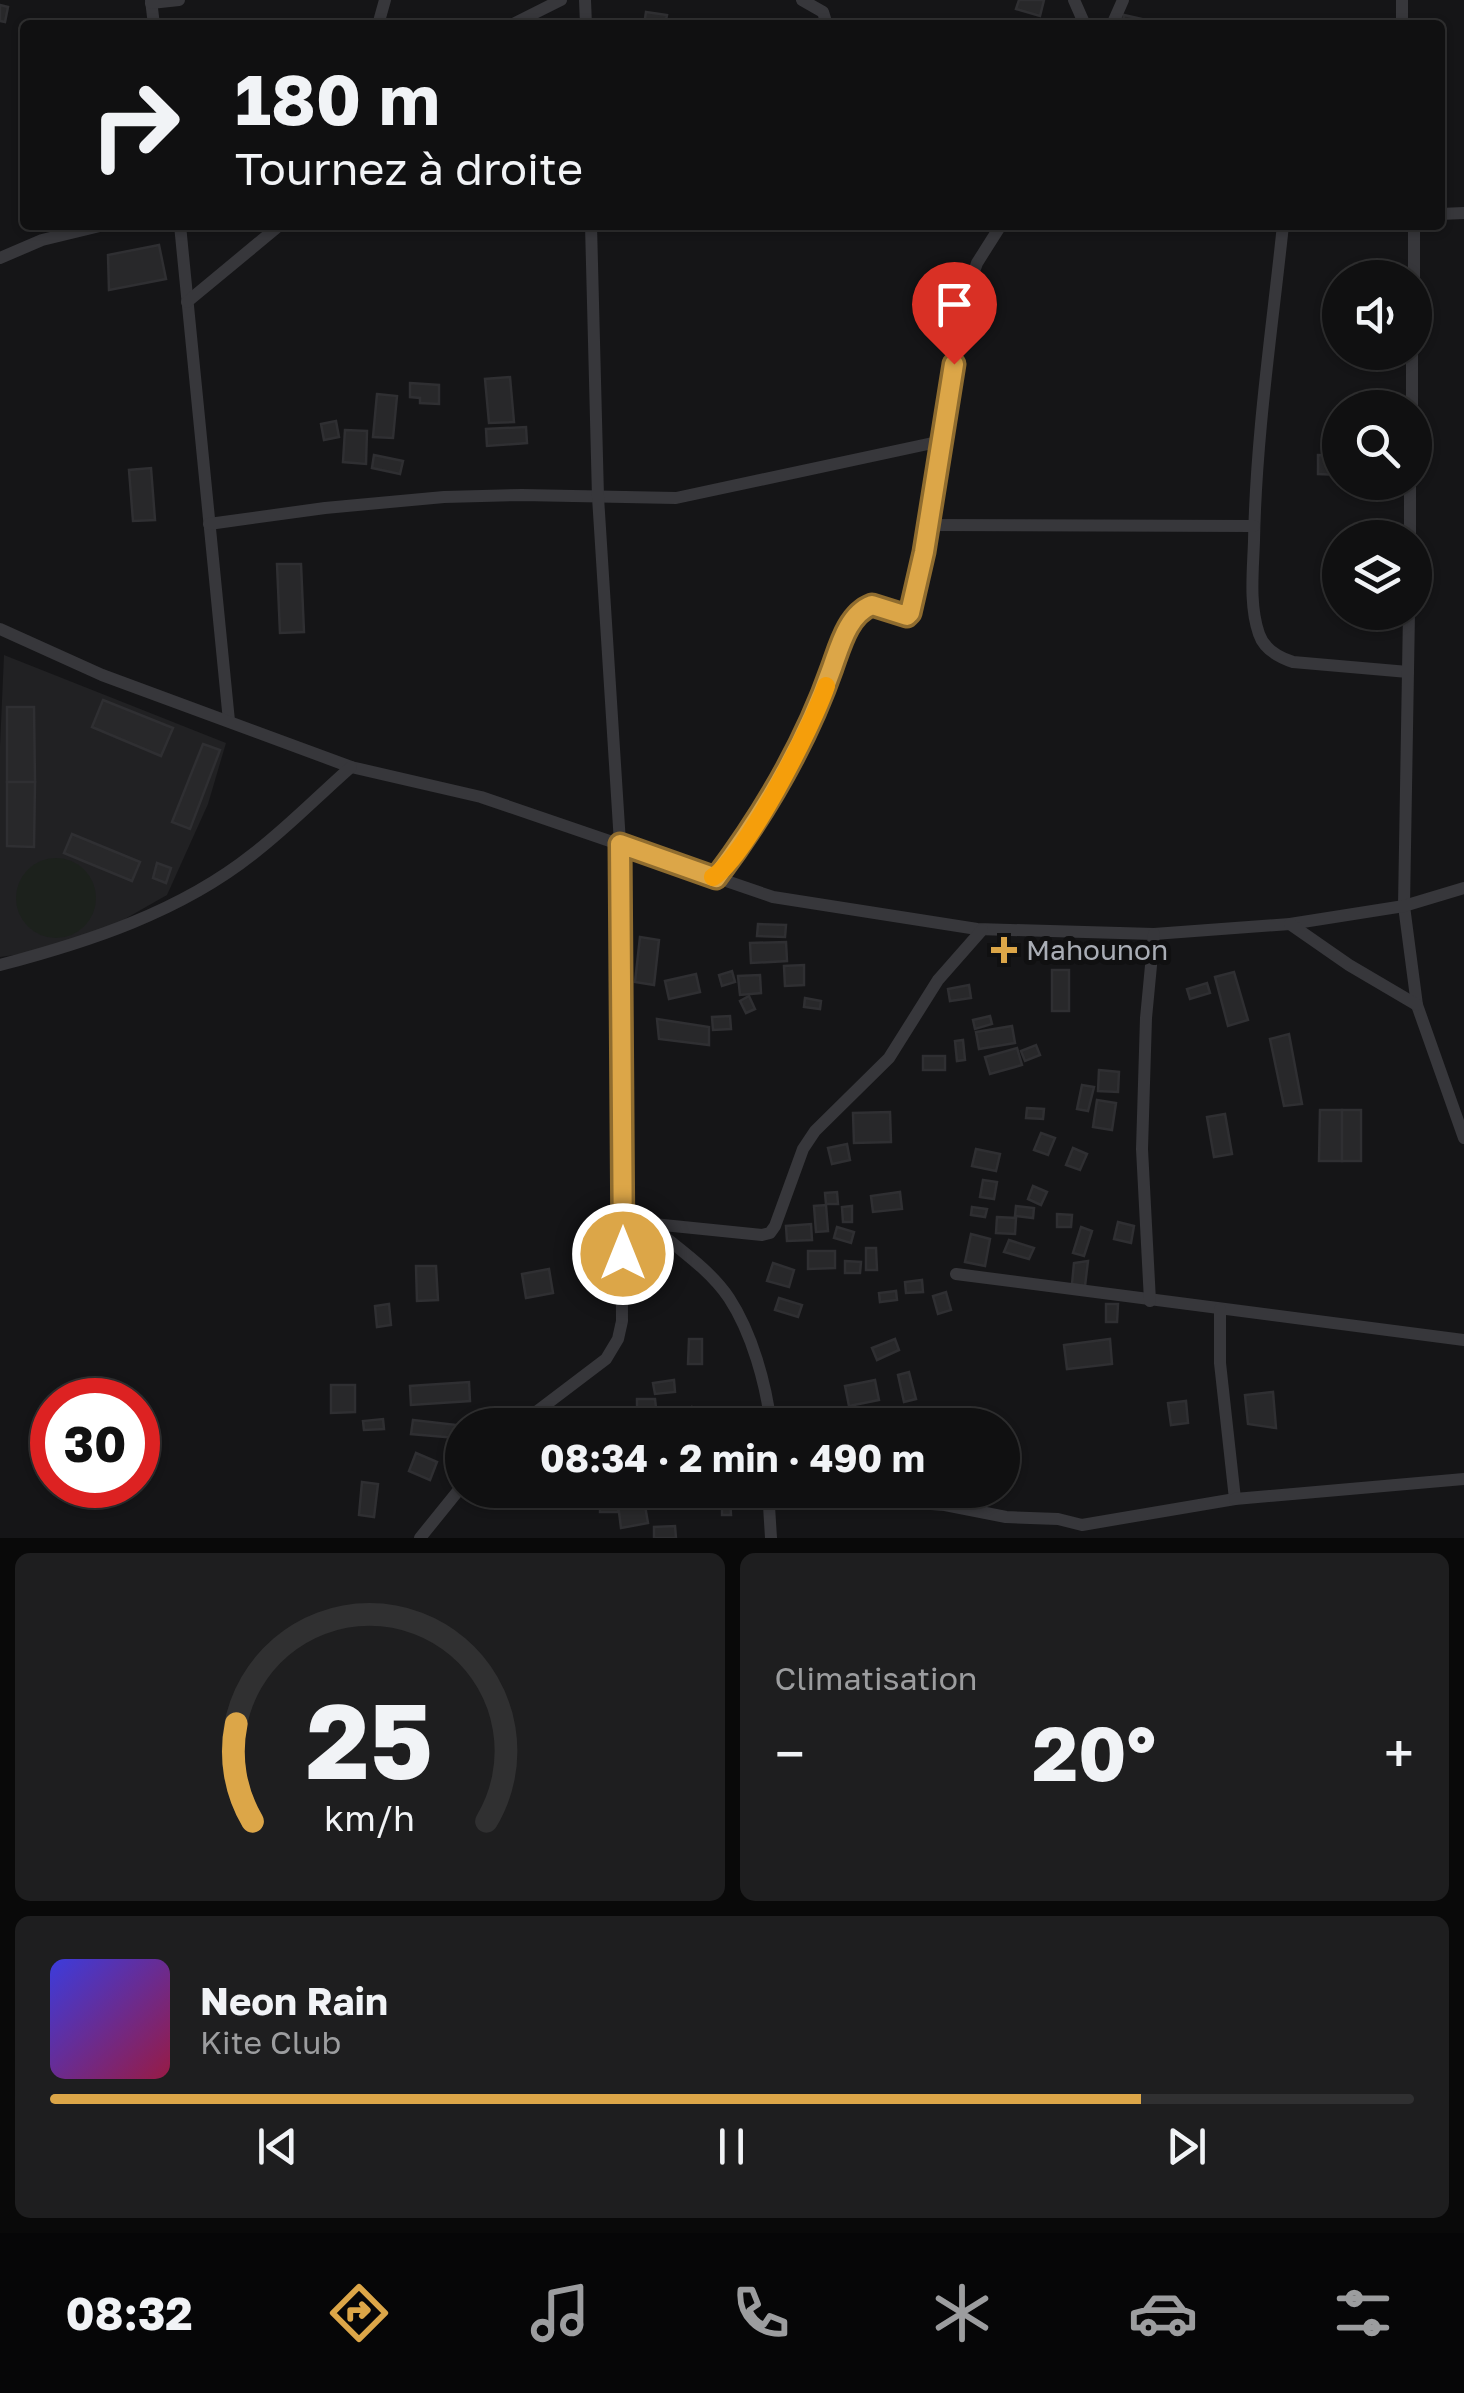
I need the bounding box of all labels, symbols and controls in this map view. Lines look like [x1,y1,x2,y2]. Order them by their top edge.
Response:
text: 180 m [235,56,440,140]
icon: right [70,60,200,190]
text: Tournez à droite [235,141,583,195]
map controls [1322,260,1432,630]
button: sound [1322,260,1432,370]
pin [912,262,997,365]
icon: arrive [927,277,982,332]
button: search [1322,390,1432,500]
button: layers [1322,520,1432,630]
place label: Mahounon [1026,933,1168,966]
marker: Mahounon [991,937,1017,963]
position arrow [571,1202,675,1306]
speed limit sign: 30 [30,1378,160,1508]
text: 08:34 · 2 min · 490 m [540,1435,925,1480]
text: Climatisation [775,1659,978,1697]
text: 25 [306,1677,433,1802]
text: 20° [1032,1707,1156,1798]
text: − [775,1720,805,1786]
text: + [1384,1720,1414,1786]
text: km/h [324,1796,415,1839]
text: Neon Rain [200,1978,388,2023]
text: Kite Club [200,2023,341,2061]
icon: previous [250,2119,305,2174]
icon: pause [704,2119,759,2174]
icon: next [1159,2119,1214,2174]
icon: directions [324,2278,394,2348]
icon: music [525,2278,595,2348]
icon: phone [726,2278,796,2348]
icon: climate [927,2278,997,2348]
icon: car [1128,2278,1198,2348]
icon: filters [1328,2278,1398,2348]
text: 08:32 [65,2286,193,2340]

